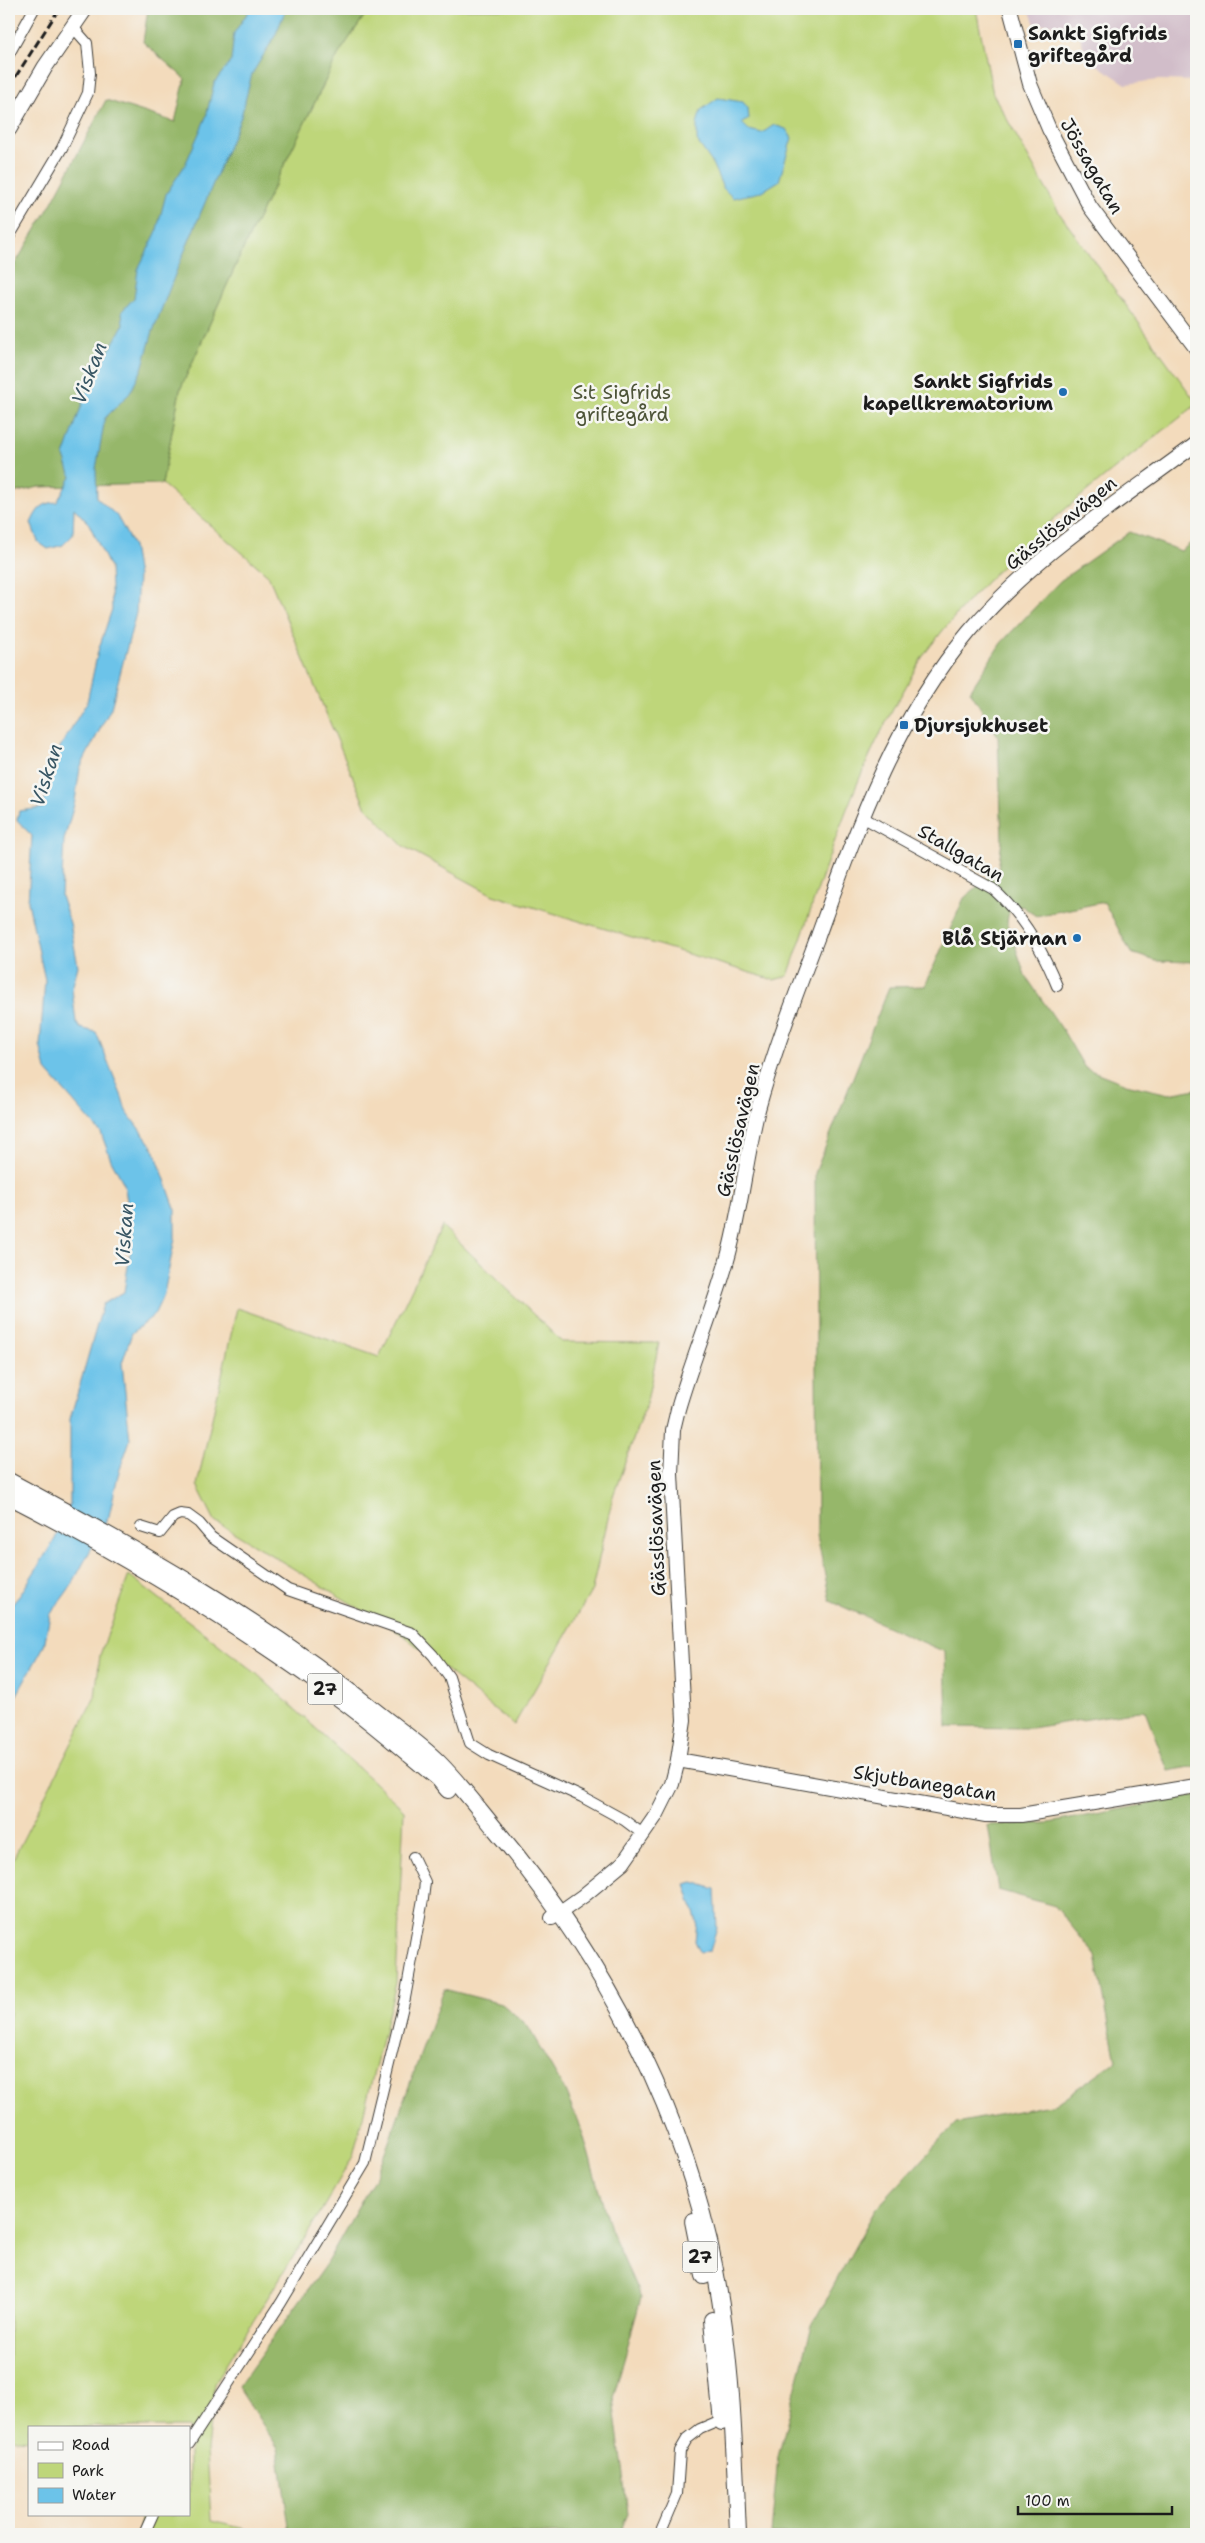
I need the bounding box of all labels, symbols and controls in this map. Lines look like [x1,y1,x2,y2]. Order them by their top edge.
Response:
place label: Sankt Sigfrids griftegård [1028,21,1168,68]
marker: Sankt Sigfrids griftegård [1012,38,1024,50]
street label: Jössagatan [1054,114,1130,218]
water label: Viskan [65,338,113,408]
place label: Sankt Sigfrids kapellkrematorium [863,369,1053,416]
park label: S:t Sigfrids griftegård [573,380,671,427]
marker: Sankt Sigfrids kapellkrematorium [1057,386,1069,398]
street label: Gässlösavägen [1000,470,1122,576]
place label: Djursjukhuset [914,713,1048,738]
marker: Djursjukhuset [898,719,910,731]
water label: Viskan [24,740,68,810]
street label: Stallgatan [913,818,1009,888]
place label: Blå Stjärnan [942,926,1067,951]
marker: Blå Stjärnan [1071,932,1083,944]
street label: Gässlösavägen [710,1061,766,1199]
water label: Viskan [109,1202,139,1268]
street label: Gässlösavägen [641,1459,671,1597]
road number: 27 [308,1674,342,1705]
street label: Skjutbanegatan [852,1759,998,1807]
road number: 27 [682,2242,718,2272]
legend [28,2426,190,2516]
text: Road [72,2435,110,2455]
text: Park [72,2461,104,2481]
scale bar [1018,2483,1171,2515]
text: Water [72,2485,116,2505]
text: 100 m [1025,2491,1070,2511]

